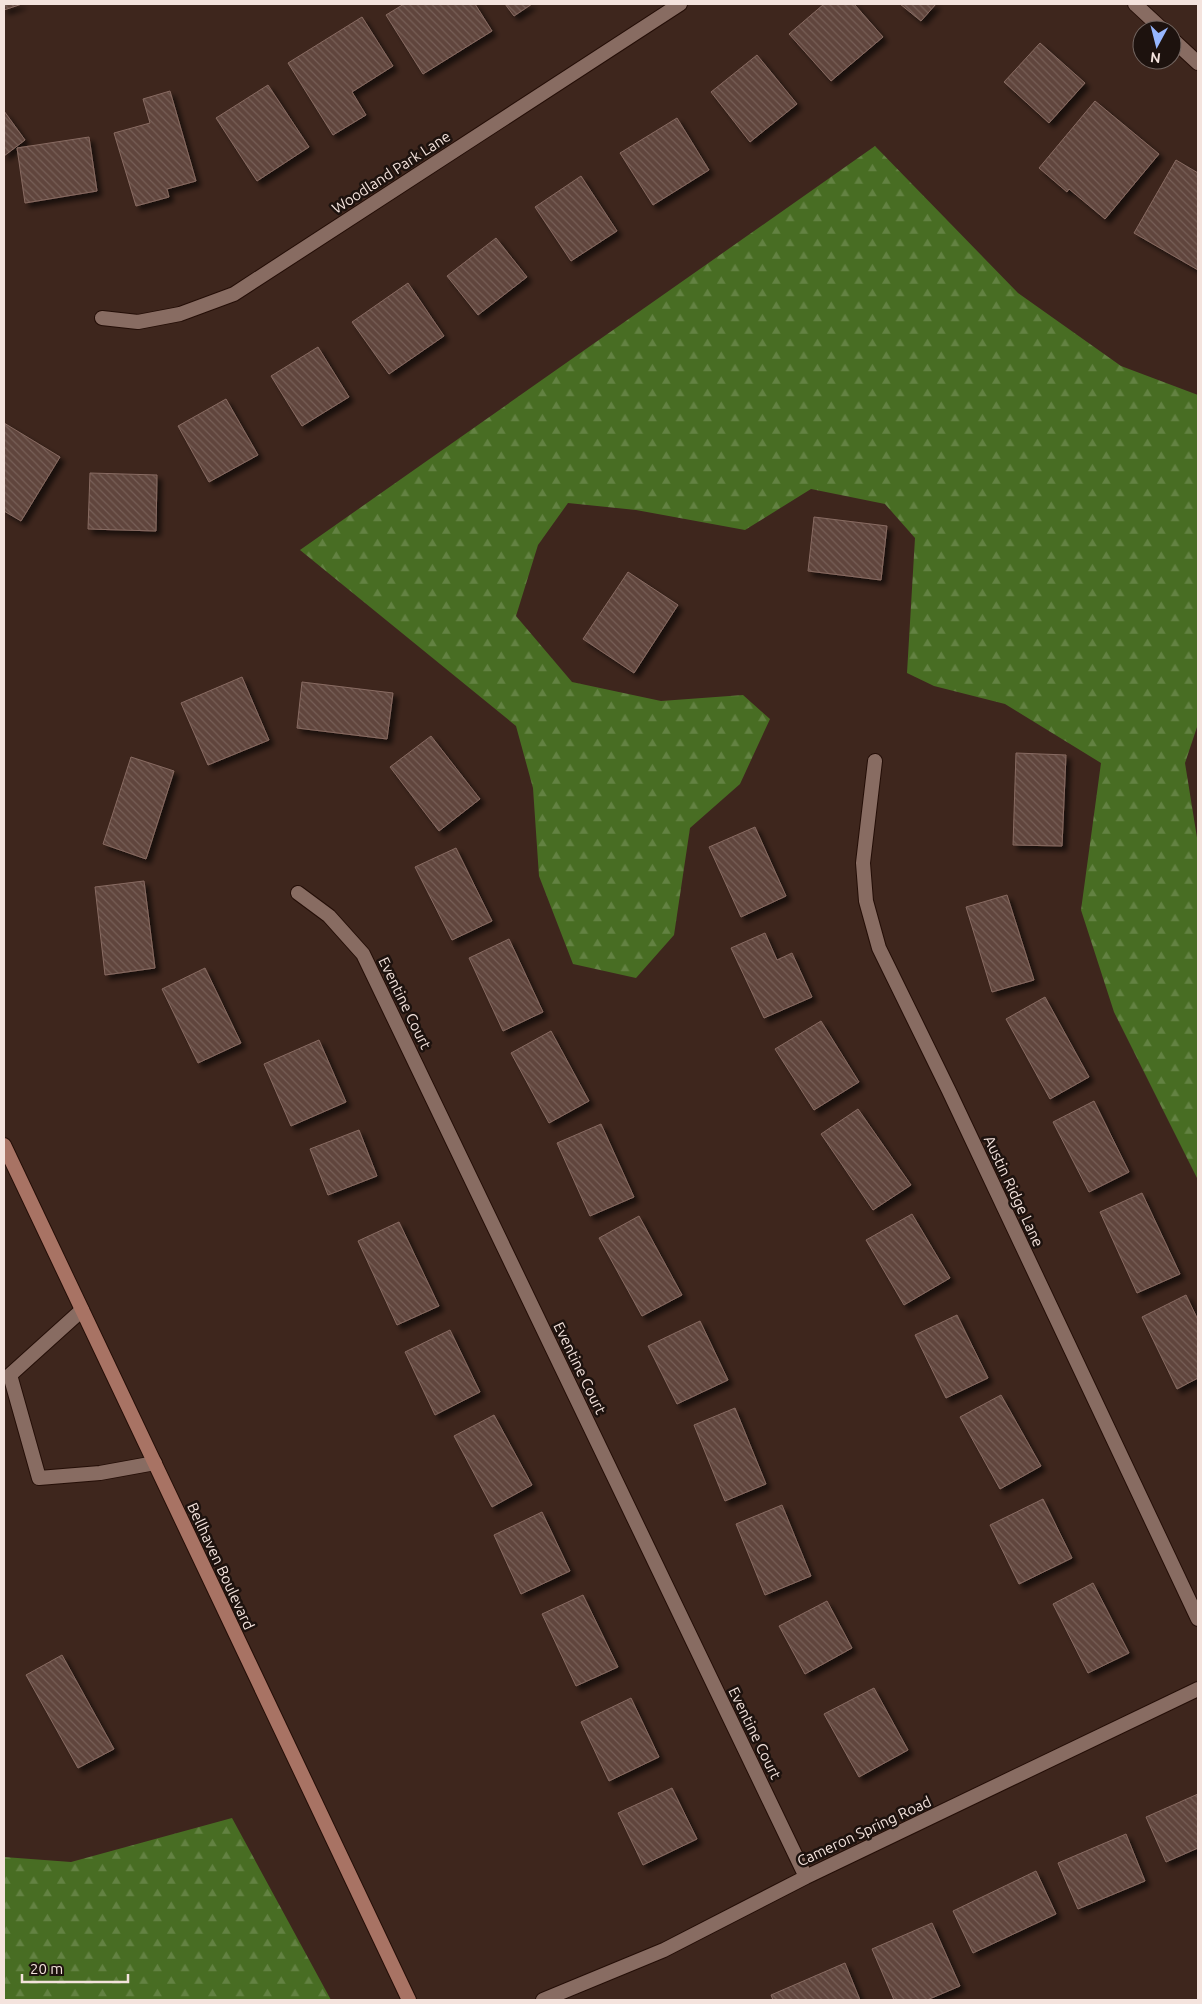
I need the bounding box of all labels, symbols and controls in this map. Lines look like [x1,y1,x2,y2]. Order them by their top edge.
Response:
north arrow [1132,20,1182,70]
text: N [1149,49,1162,66]
street label: Woodland Park Lane [329,127,453,217]
street label: Eventine Court [375,954,435,1052]
street label: Austin Ridge Lane [981,1133,1047,1249]
street label: Eventine Court [550,1319,610,1417]
street label: Bellhaven Boulevard [184,1500,258,1632]
street label: Eventine Court [725,1684,785,1782]
street label: Cameron Spring Road [794,1792,934,1870]
scale bar [22,1952,129,1984]
text: 20 m [30,1960,63,1977]

